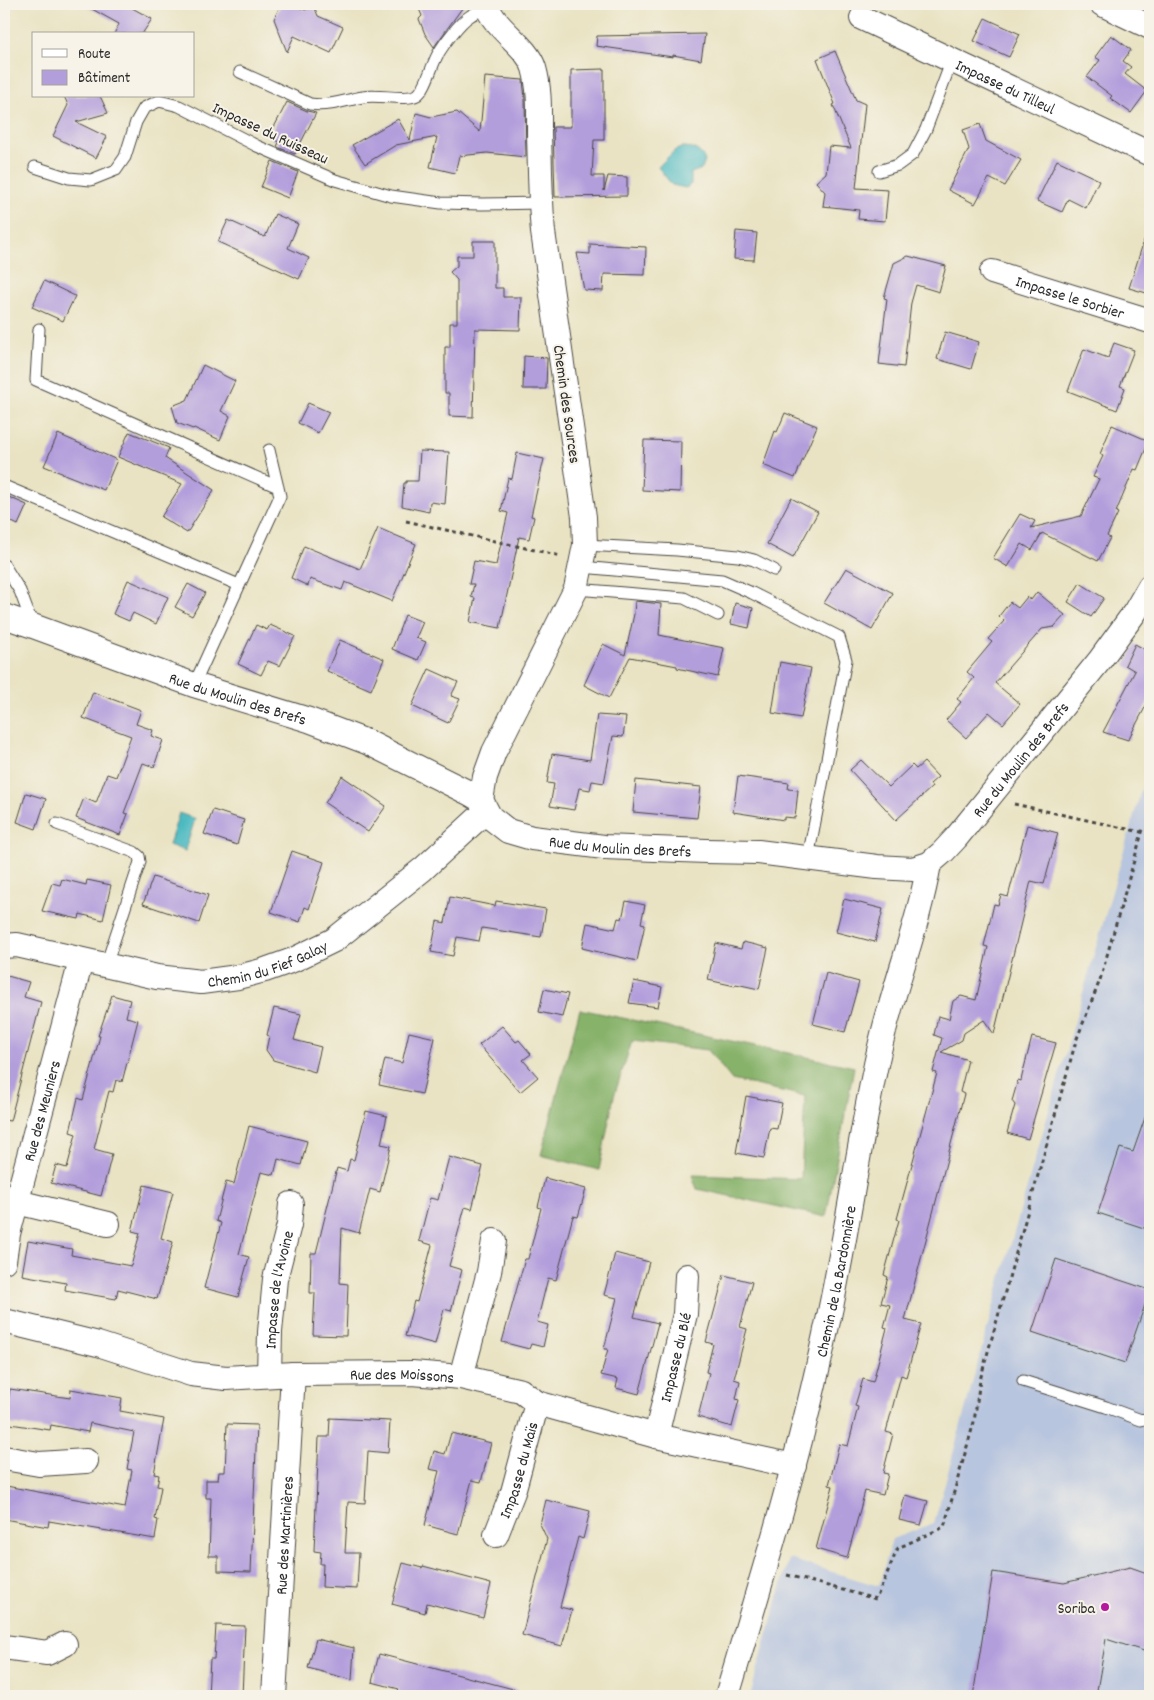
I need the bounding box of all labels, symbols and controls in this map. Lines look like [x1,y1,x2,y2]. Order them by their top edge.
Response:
legend [32,32,195,98]
text: Route [78,44,111,66]
street label: Impasse du Tilleul [951,55,1059,122]
text: Bâtiment [78,68,131,90]
street label: Impasse du Ruisseau [208,97,332,171]
street label: Impasse le Sorbier [1012,271,1127,326]
street label: Chemin des Sources [546,344,585,465]
street label: Rue du Moulin des Brefs [165,668,309,733]
street label: Rue du Moulin des Brefs [968,698,1076,823]
street label: Rue du Moulin des Brefs [547,831,692,864]
street label: Chemin du Fief Galay [206,936,333,995]
street label: Rue des Meuniers [19,1058,68,1164]
street label: Chemin de la Bardonnière [811,1204,864,1360]
street label: Impasse de l'Avoine [261,1228,301,1349]
street label: Impasse du Blé [655,1311,699,1405]
street label: Rue des Moissons [350,1364,455,1390]
street label: Impasse du Maïs [495,1419,546,1522]
street label: Rue des Martinières [271,1475,301,1596]
place label: Soriba [1058,1598,1095,1621]
marker: Soriba [1099,1601,1111,1613]

